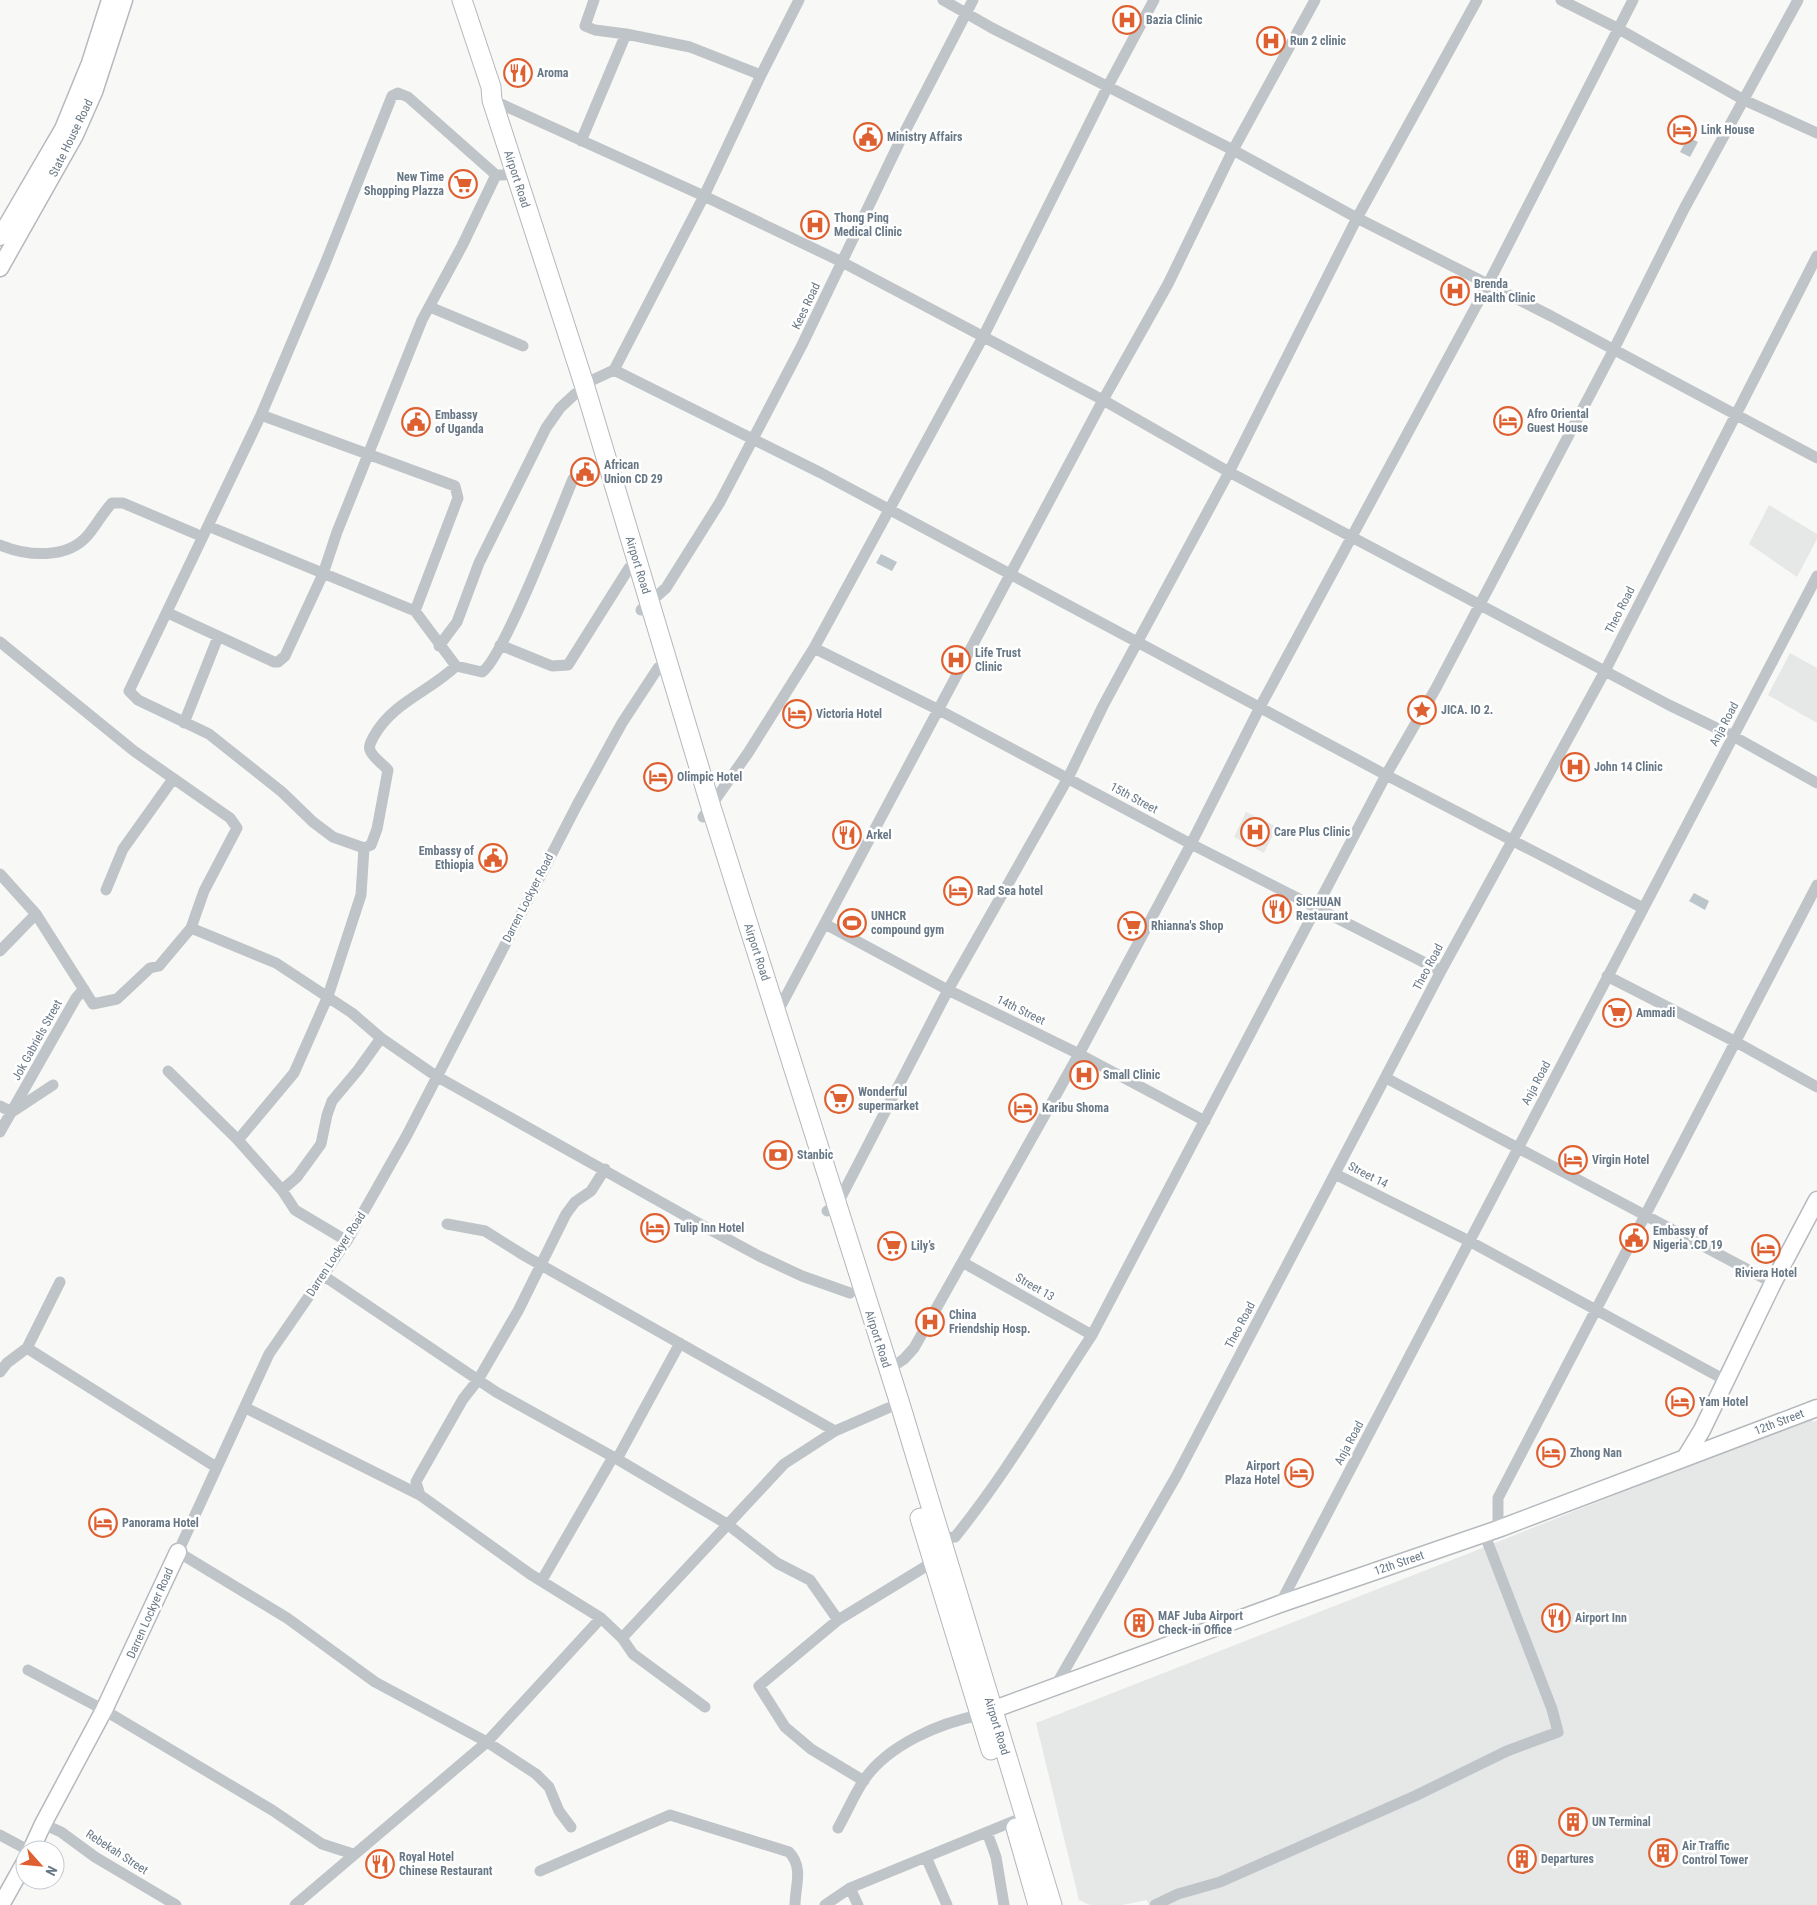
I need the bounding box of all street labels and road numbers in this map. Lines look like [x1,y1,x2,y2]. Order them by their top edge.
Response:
street label: State House Road [46,97,96,179]
street label: Airport Road [501,148,533,210]
street label: Kees Road [789,280,823,332]
street label: Airport Road [623,534,653,596]
street label: Theo Road [1602,584,1638,636]
street label: Anja Road [1707,699,1741,748]
street label: 15th Street [1108,780,1161,817]
street label: Darren Lockyer Road [500,851,556,945]
street label: Airport Road [741,921,773,983]
street label: Theo Road [1410,941,1446,993]
street label: 14th Street [995,992,1048,1028]
street label: Jok Gabriels Street [9,997,65,1083]
street label: Anja Road [1519,1058,1553,1107]
street label: Street 14 [1346,1159,1390,1191]
street label: Darren Lockyer Road [304,1209,369,1299]
street label: Street 13 [1013,1270,1057,1304]
street label: Theo Road [1222,1299,1258,1351]
street label: Airport Road [862,1308,894,1370]
street label: 12th Street [1752,1406,1806,1438]
street label: Anja Road [1332,1418,1366,1467]
street label: 12th Street [1372,1548,1426,1578]
street label: Darren Lockyer Road [124,1565,176,1660]
street label: Airport Road [982,1695,1012,1757]
street label: Rebekah Street [83,1827,151,1878]

